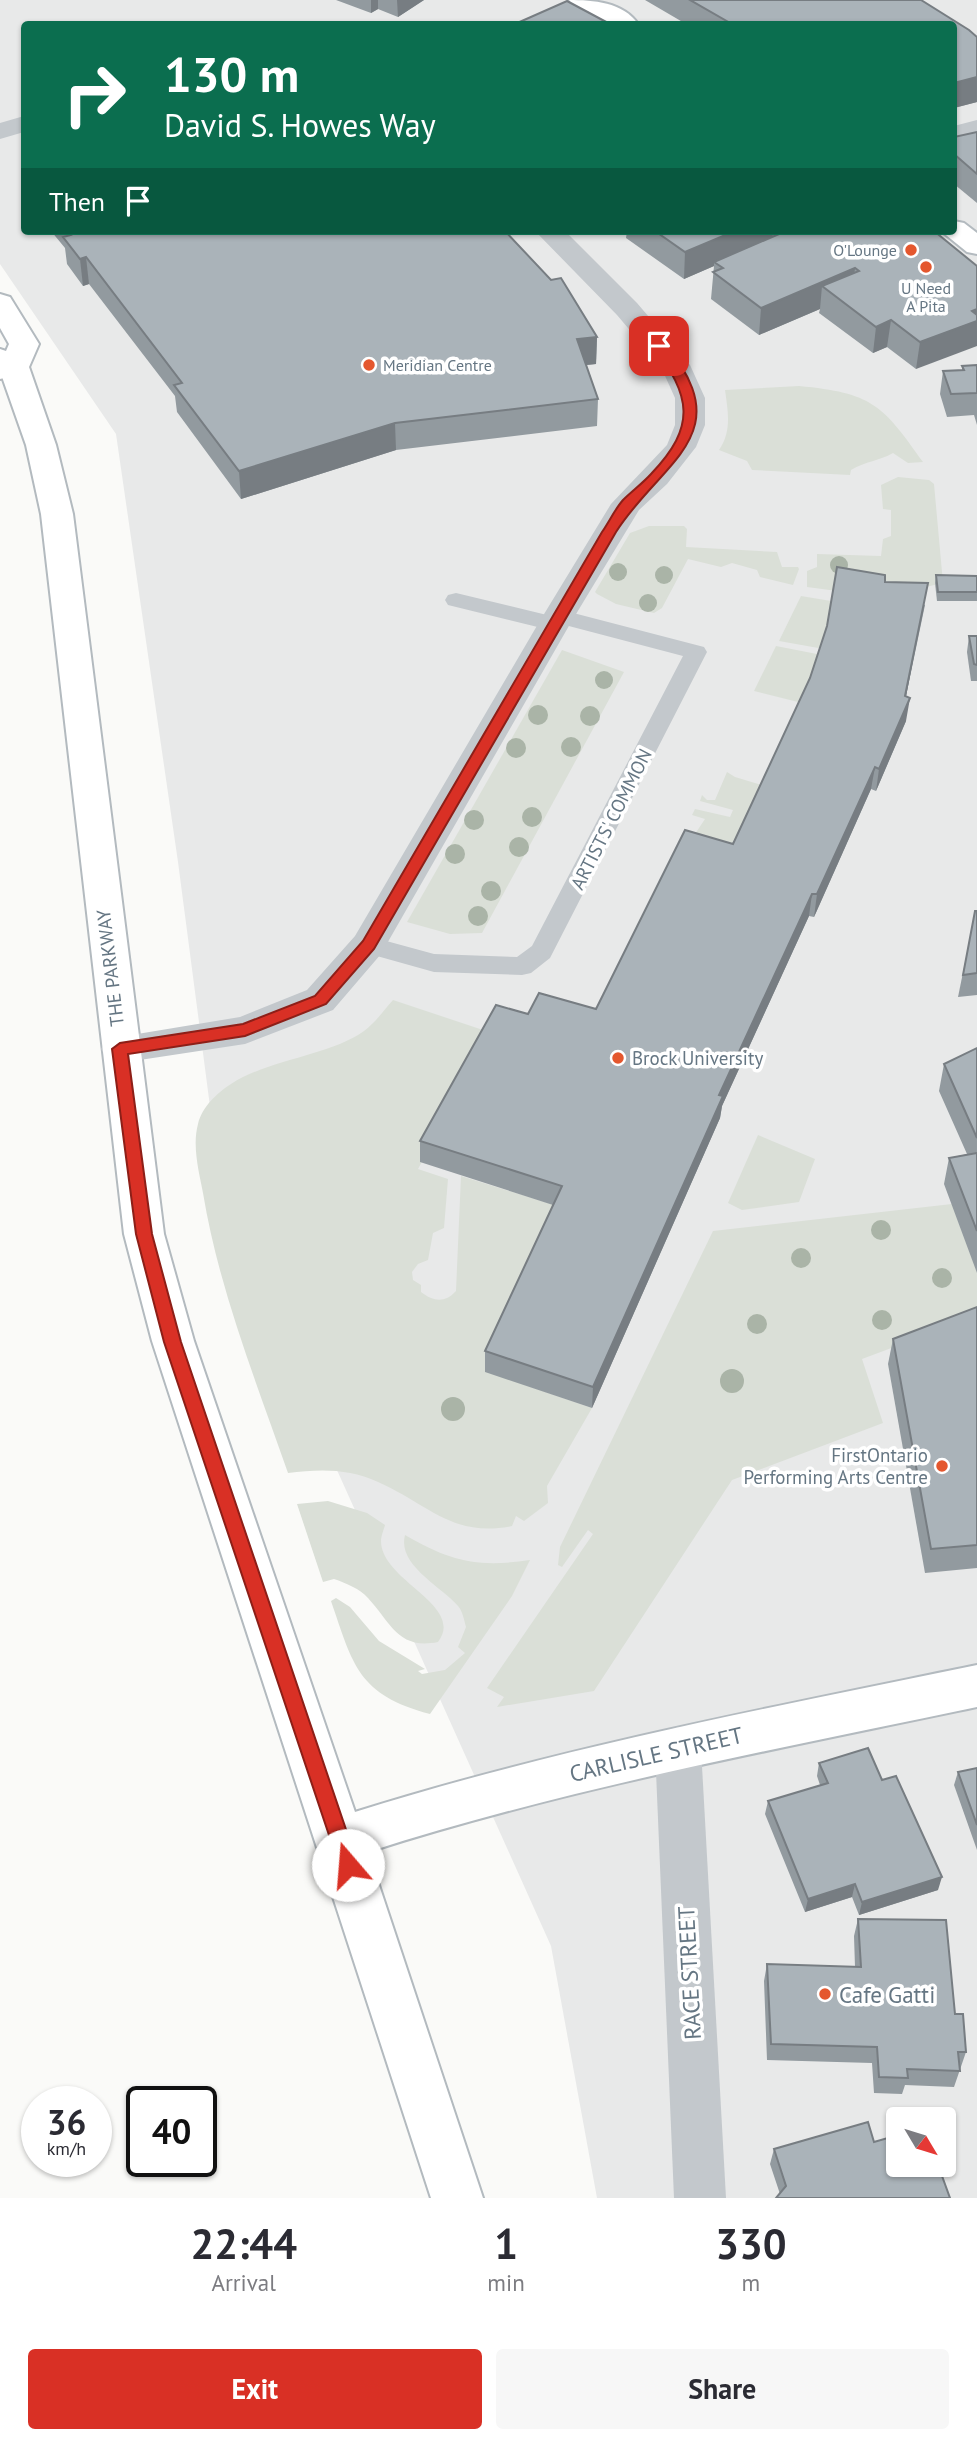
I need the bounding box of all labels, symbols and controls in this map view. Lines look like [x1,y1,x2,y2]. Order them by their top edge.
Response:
text: 130 m [164,42,299,106]
icon: right [49,49,140,140]
text: David S. Howes Way [164,104,436,146]
icon: arrive [119,182,157,220]
text: Then [49,185,105,218]
place label: O'Lounge [833,240,897,260]
marker: O'Lounge [903,242,919,258]
marker: U Need A Pita [918,259,934,275]
place label: U Need A Pita [901,278,951,316]
pin [629,316,689,376]
icon: arrive [640,327,678,365]
place label: Meridian Centre [383,355,492,375]
marker: Meridian Centre [361,357,377,373]
street label: ARTISTS' COMMON [565,745,657,893]
street label: THE PARKWAY [91,908,129,1028]
place label: Brock University [632,1046,763,1070]
marker: Brock University [610,1050,626,1066]
place label: FirstOntario Performing Arts Centre [743,1443,928,1489]
marker: FirstOntario Performing Arts Centre [934,1458,950,1474]
street label: CARLISLE STREET [567,1720,746,1788]
position arrow [311,1828,385,1902]
street label: RACE STREET [671,1905,707,2040]
place label: Cafe Gatti [839,1980,935,2009]
marker: Cafe Gatti [817,1986,833,2002]
speed limit sign: 40 [126,2086,217,2177]
text: 36 [47,2099,86,2145]
north arrow [886,2107,956,2177]
map controls [886,2107,956,2177]
text: km/h [47,2137,86,2160]
text: 22:44 [190,2216,297,2271]
text: 1 [494,2216,518,2271]
text: 330 [715,2216,787,2271]
text: Arrival [211,2268,276,2297]
text: min [487,2268,525,2297]
text: m [742,2268,760,2297]
button: Exit [28,2349,482,2429]
button: Share [496,2349,949,2429]

